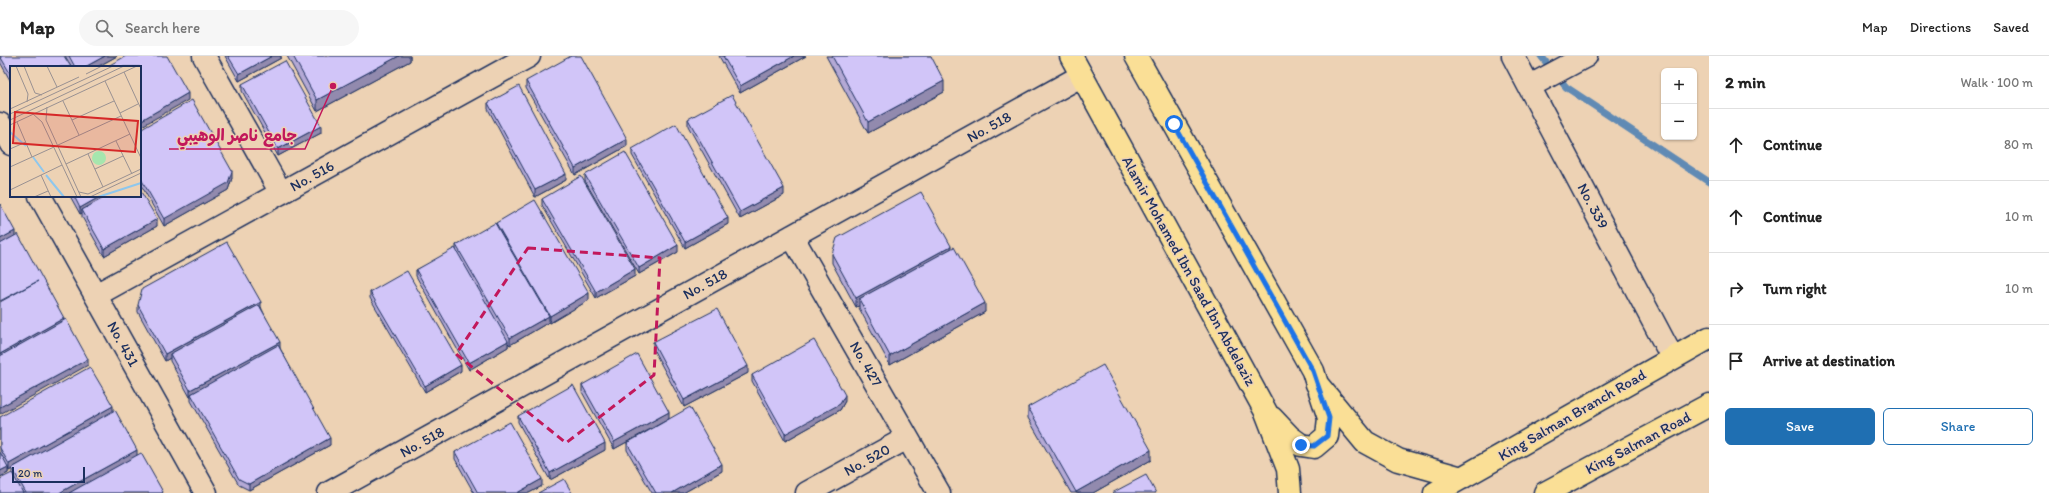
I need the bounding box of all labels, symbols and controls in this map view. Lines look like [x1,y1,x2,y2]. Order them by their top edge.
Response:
search box [79,10,359,46]
text: Map [20,16,55,39]
icon: search [93,17,115,39]
text: Search here [125,19,200,37]
text: Map [1862,19,1888,36]
text: Directions [1910,19,1971,36]
text: Saved [1993,19,2029,36]
inset map [10,66,141,197]
map controls [1661,68,1697,140]
button: + [1661,68,1697,104]
text: 2 min [1725,72,1765,92]
text: Walk · 100 m [1960,75,2033,90]
button: − [1661,104,1697,140]
street label: No. 518 [964,108,1014,146]
route start [1165,115,1183,133]
callout: جامع ناصر الوهيبي [169,121,305,149]
text: جامع ناصر الوهيبي [177,126,297,150]
icon: ahead [1725,134,1747,156]
text: Continue [1763,136,1822,154]
text: 80 m [2004,137,2033,152]
street label: Alamir Mohamed Ibn Saad Ibn Abdelaziz [1118,153,1260,389]
street label: No. 516 [287,157,337,195]
street label: No. 339 [1574,180,1613,232]
icon: ahead [1725,206,1747,228]
text: Continue [1763,208,1822,226]
text: 10 m [2005,209,2033,224]
street label: No. 518 [680,265,730,303]
icon: right [1725,278,1747,300]
text: Turn right [1763,280,1827,298]
text: 10 m [2005,281,2033,296]
street label: No. 431 [103,318,143,370]
street label: No. 427 [846,338,886,390]
icon: arrive [1725,350,1747,372]
text: Arrive at destination [1763,352,1895,370]
street label: King Salman Branch Road [1495,365,1650,465]
street label: King Salman Road [1582,408,1694,478]
button: Save [1725,408,1875,445]
button: Share [1883,408,2033,445]
street label: No. 518 [397,423,447,461]
route end [1292,436,1310,454]
street label: No. 520 [841,440,893,480]
scale bar [12,465,85,484]
text: 20 m [18,467,42,480]

